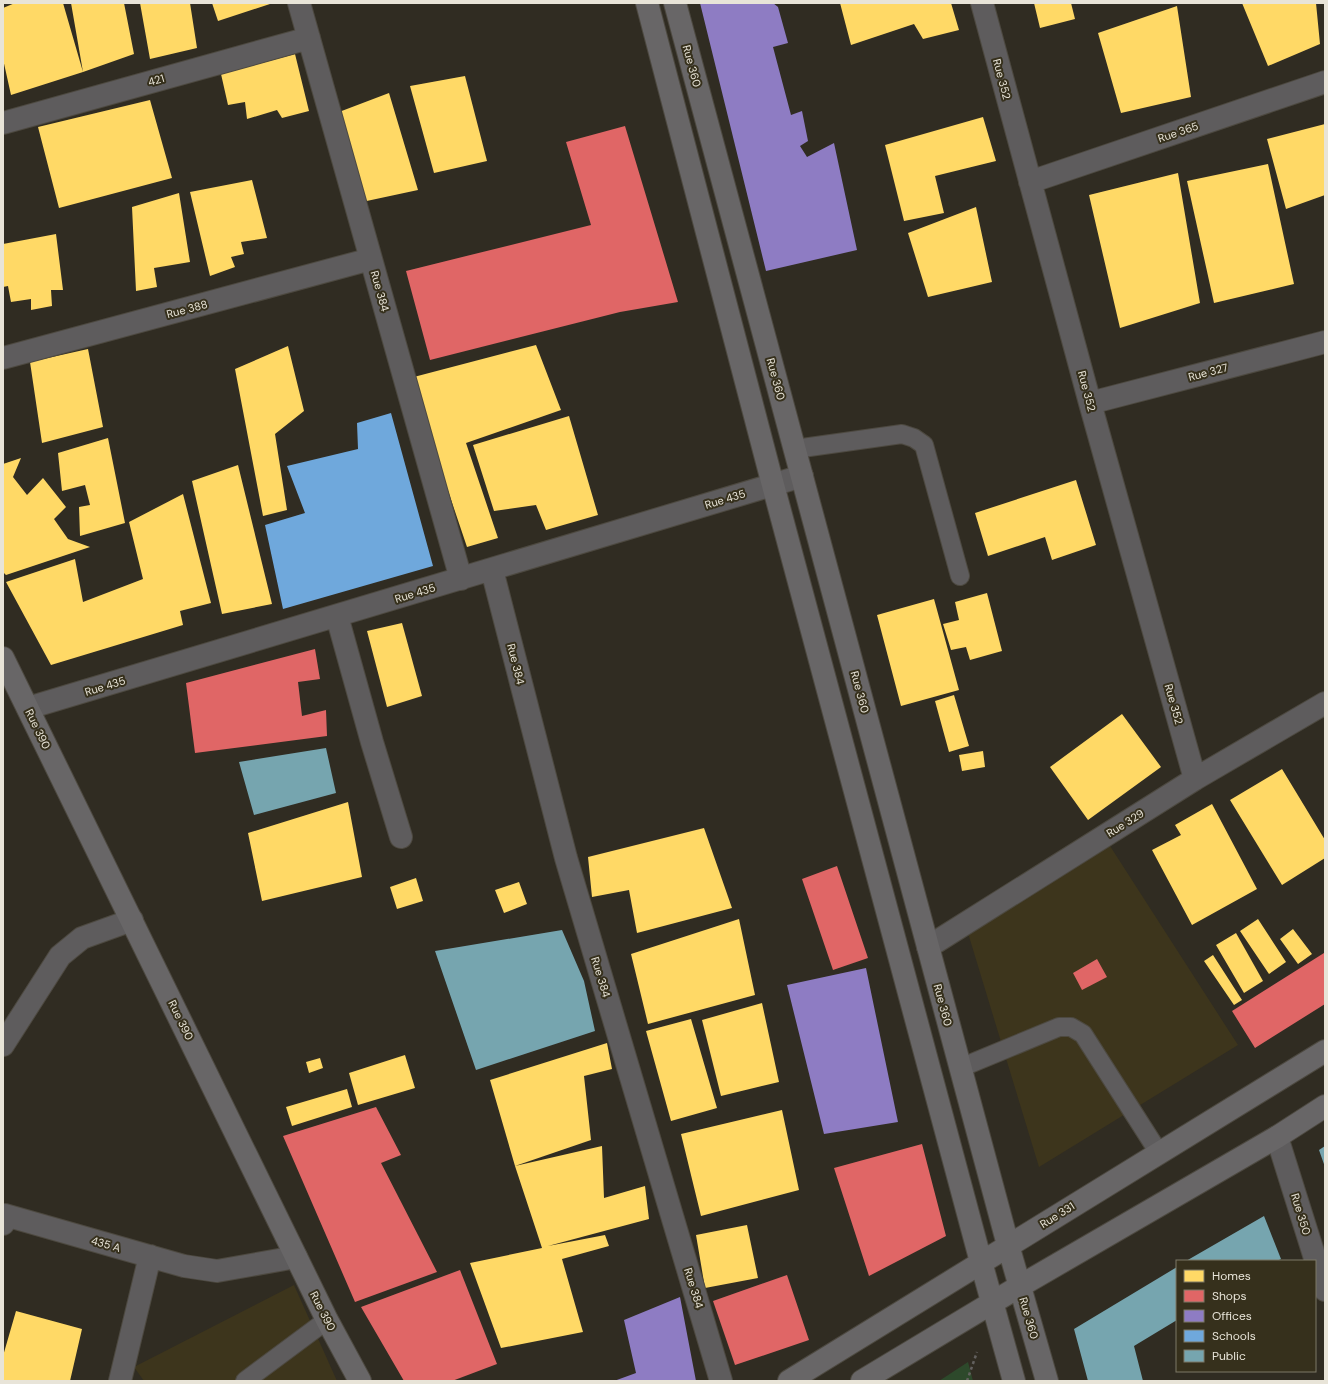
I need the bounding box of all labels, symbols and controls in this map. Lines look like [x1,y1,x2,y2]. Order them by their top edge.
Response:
street label: Rue 360 [680,43,704,89]
street label: Rue 352 [990,57,1014,101]
street label: 421 [146,71,166,89]
street label: Rue 365 [1156,118,1200,145]
street label: Rue 384 [367,269,393,313]
street label: Rue 388 [165,297,209,321]
street label: Rue 360 [764,356,788,402]
street label: Rue 327 [1187,360,1230,384]
street label: Rue 352 [1075,369,1099,413]
street label: Rue 435 [703,486,747,512]
street label: Rue 435 [393,580,437,606]
street label: Rue 384 [504,642,528,686]
street label: Rue 360 [848,669,872,715]
street label: Rue 435 [83,673,127,699]
street label: Rue 352 [1162,682,1186,726]
street label: Rue 390 [22,707,54,751]
street label: Rue 329 [1104,806,1146,840]
street label: Rue 384 [588,955,614,999]
street label: Rue 360 [931,982,955,1028]
street label: Rue 390 [165,998,197,1042]
street label: Rue 350 [1288,1192,1314,1236]
street label: Rue 331 [1037,1199,1077,1231]
street label: 435 A [90,1233,122,1255]
legend [1176,1260,1316,1372]
street label: Rue 384 [681,1266,707,1310]
text: Homes [1212,1268,1251,1284]
text: Shops [1212,1288,1247,1304]
street label: Rue 390 [307,1289,339,1333]
street label: Rue 360 [1016,1295,1042,1341]
text: Offices [1212,1308,1252,1324]
text: Schools [1212,1328,1256,1344]
text: Public [1212,1348,1246,1364]

